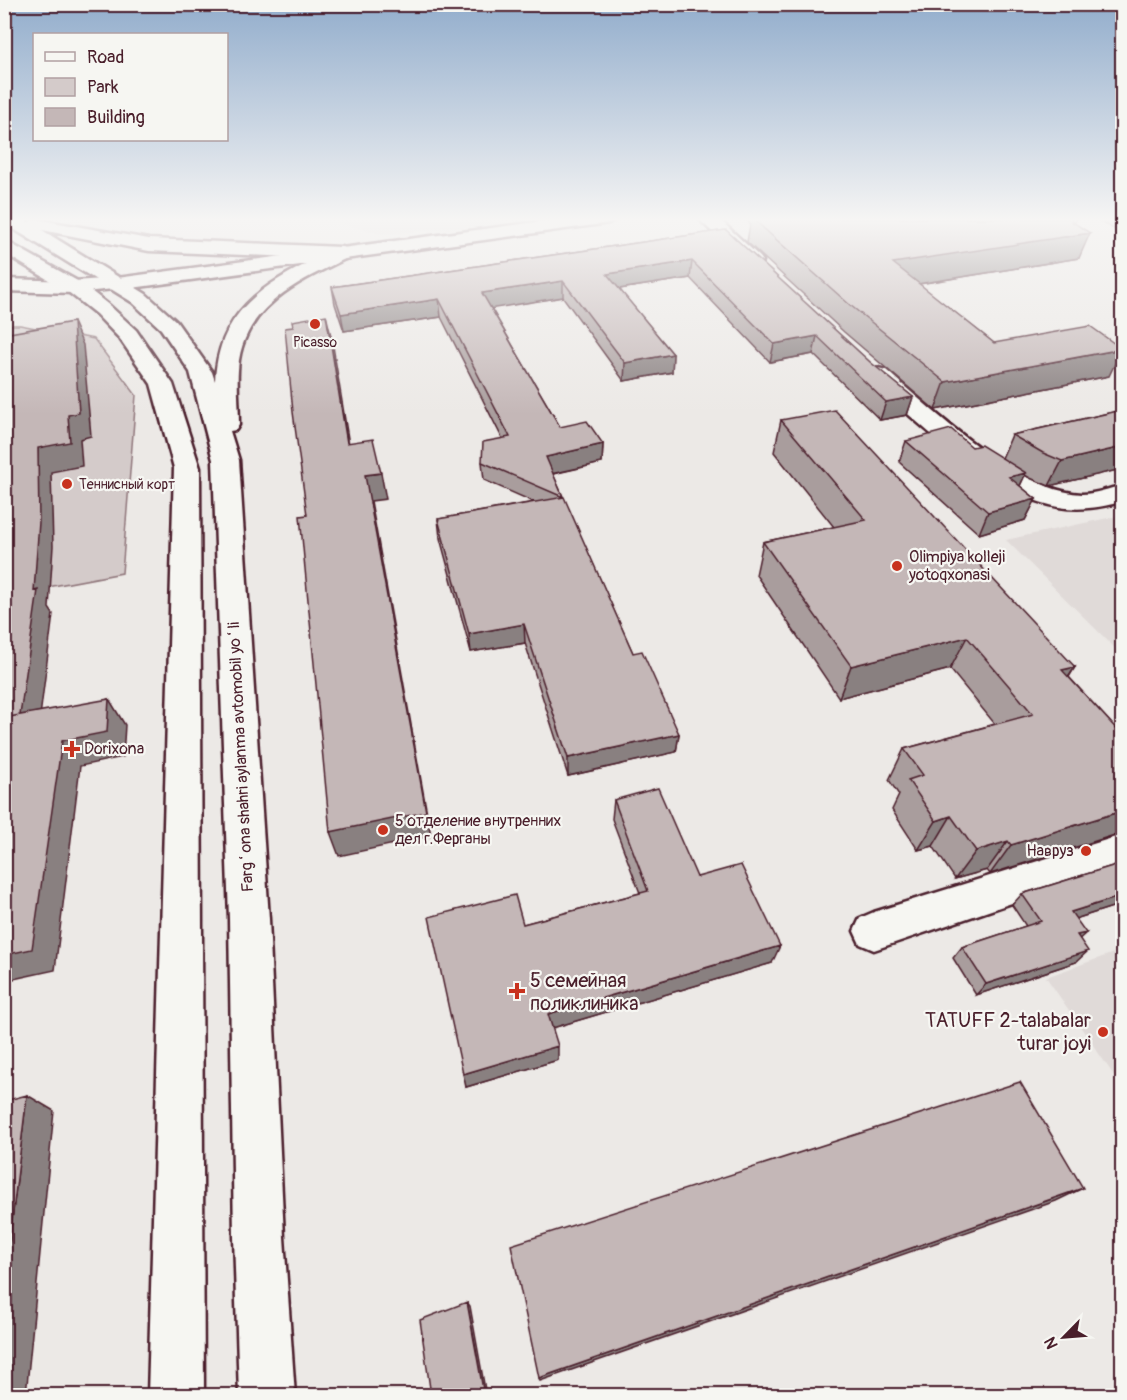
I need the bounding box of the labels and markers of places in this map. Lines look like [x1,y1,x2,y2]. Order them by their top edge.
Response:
marker: Picasso [308,317,322,331]
place label: Picasso [293,334,337,351]
place label: Теннисный корт [79,476,175,493]
marker: Теннисный корт [60,477,74,491]
place label: Olimpiya kolleji yotoqxonasi [908,547,1005,585]
marker: Olimpiya kolleji yotoqxonasi [890,559,904,573]
place label: Dorixona [84,739,144,759]
marker: Dorixona [65,742,79,756]
place label: 5 отделение внутренних дел г.Ферганы [395,811,561,849]
marker: 5 отделение внутренних дел г.Ферганы [376,823,390,837]
place label: Навруз [1026,841,1074,861]
marker: Навруз [1079,844,1093,858]
place label: 5 семейная поликлиника [530,968,639,1016]
marker: 5 семейная поликлиника [508,982,526,1000]
place label: TATUFF 2-talabalar turar joyi [925,1008,1091,1056]
marker: TATUFF 2-talabalar turar joyi [1096,1025,1110,1039]

